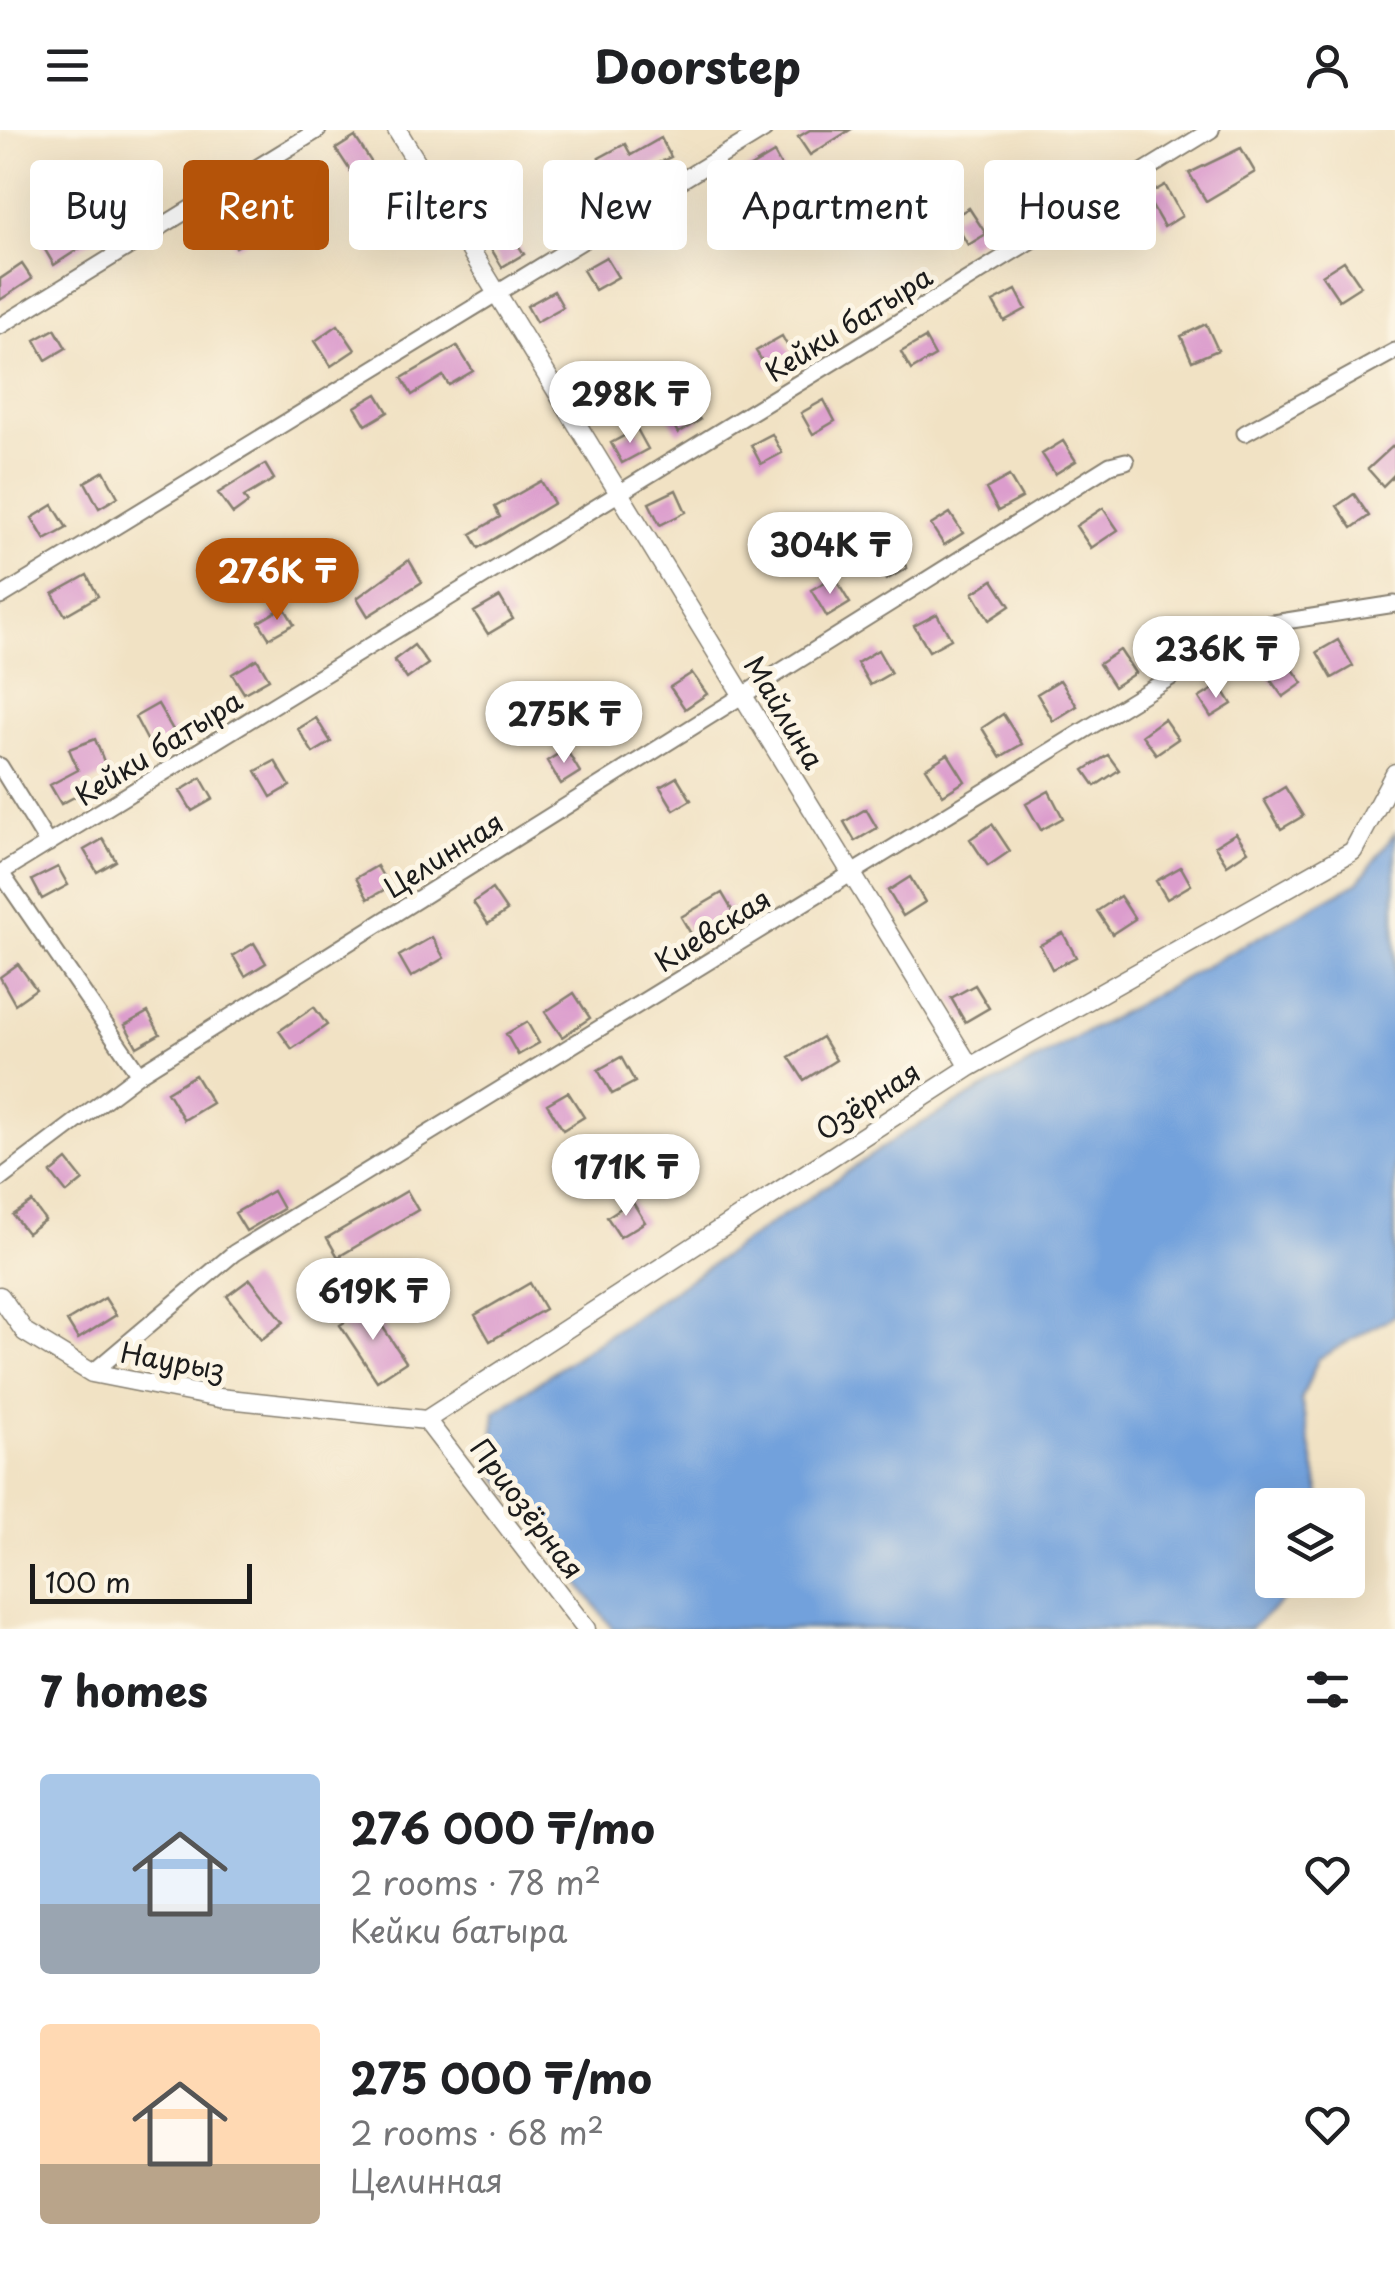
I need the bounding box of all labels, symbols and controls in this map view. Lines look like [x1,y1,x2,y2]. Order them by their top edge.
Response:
text: Doorstep [594,31,801,99]
icon: menu [40,38,95,93]
icon: person [1300,38,1355,93]
chip: Buy [30,160,163,250]
chip: Rent [183,160,329,250]
chip: Filters [349,160,523,250]
chip: New [543,160,687,250]
chip: Apartment [707,160,964,250]
chip: House [984,160,1156,250]
street label: Кейки батыра [756,254,941,392]
pin: 298K ₸ [549,361,711,446]
text: 298K ₸ [571,369,689,417]
pin: 304K ₸ [749,512,911,597]
text: 304K ₸ [770,520,890,568]
pin: 276K ₸ [196,538,358,623]
text: 276K ₸ [218,546,336,594]
pin: 236K ₸ [1135,616,1297,701]
text: 236K ₸ [1155,624,1277,672]
street label: Майлина [734,647,836,777]
street label: Кейки батыра [66,678,251,816]
pin: 275K ₸ [483,681,645,766]
text: 275K ₸ [507,689,621,737]
street label: Целинная [375,800,511,908]
street label: Киевская [645,876,779,982]
street label: Озёрная [806,1050,928,1150]
pin: 171K ₸ [545,1134,707,1219]
text: 171K ₸ [574,1142,678,1190]
pin: 619K ₸ [292,1258,454,1343]
text: 619K ₸ [318,1266,428,1314]
street label: Наурыз [117,1330,229,1390]
street label: Приозёрная [461,1429,595,1587]
map controls [1255,1488,1365,1598]
button: layers [1255,1488,1365,1598]
scale bar [30,1559,252,1604]
text: 100 m [45,1560,131,1603]
text: 7 homes [40,1658,208,1721]
icon: filters [1300,1662,1355,1717]
text: 276 000 ₸/mo [350,1795,655,1858]
icon: home [120,1814,240,1934]
icon: heart [1300,1847,1355,1902]
text: 2 rooms · 78 m² [350,1858,601,1906]
text: Кейки батыра [350,1906,567,1954]
text: 275 000 ₸/mo [350,2045,652,2108]
icon: home [120,2064,240,2184]
icon: heart [1300,2097,1355,2152]
text: 2 rooms · 68 m² [350,2108,604,2156]
text: Целинная [350,2156,503,2204]

